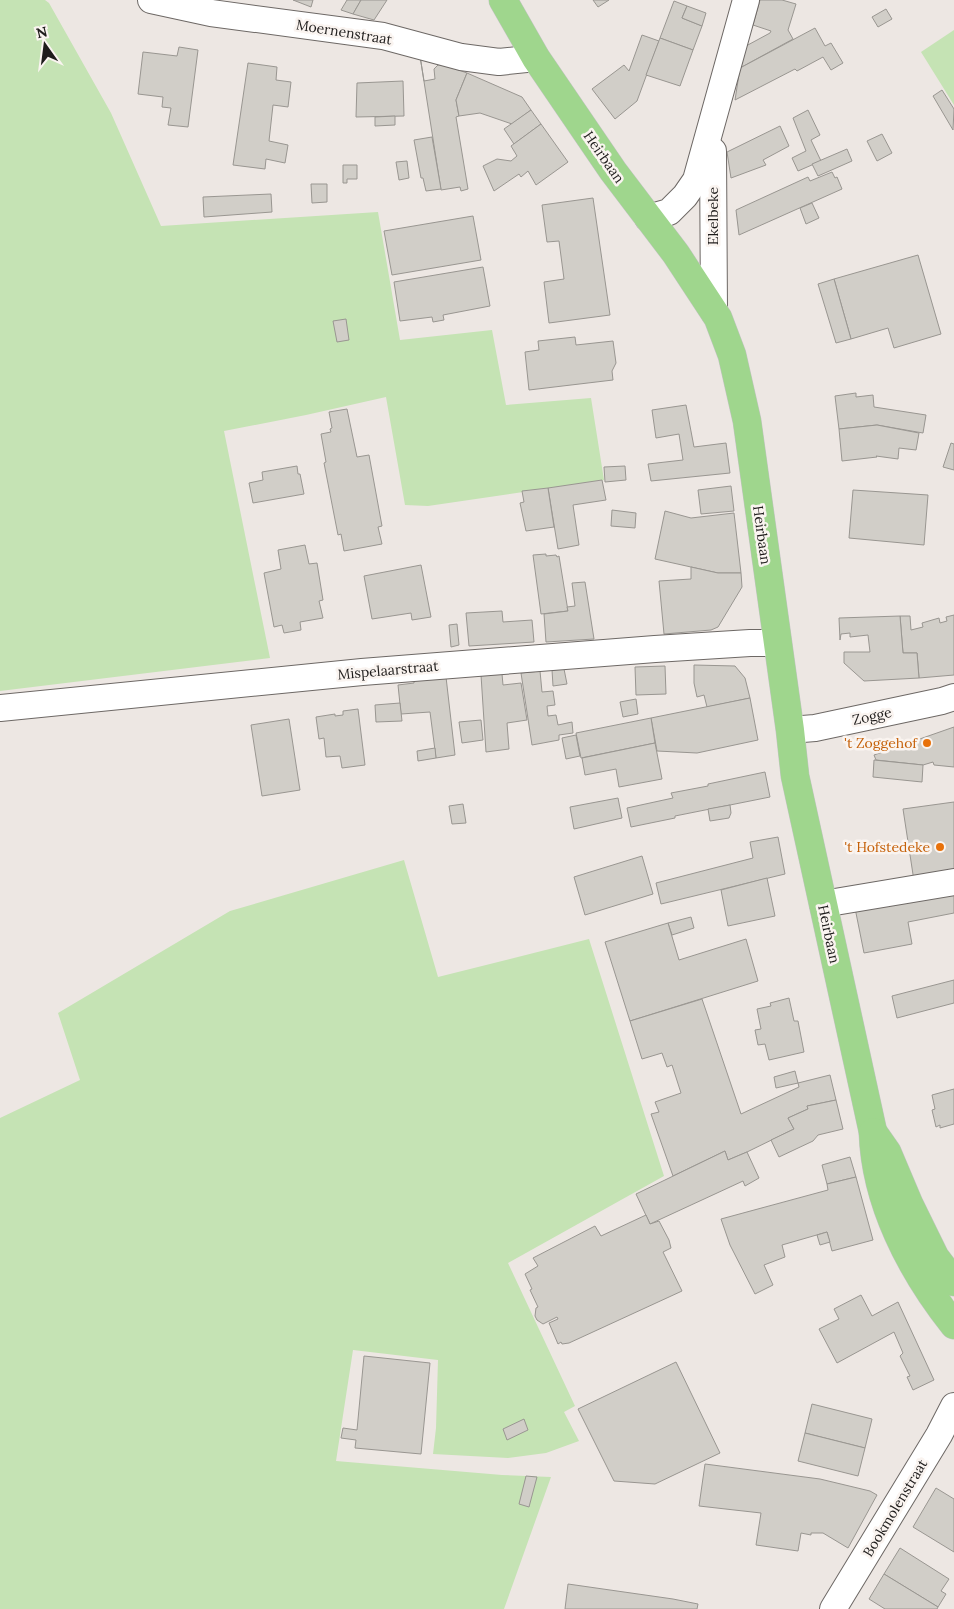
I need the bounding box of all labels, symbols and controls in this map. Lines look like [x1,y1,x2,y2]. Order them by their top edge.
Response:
street label: Moernenstraat [295,16,394,49]
north arrow [20,20,70,70]
text: N [34,22,49,42]
street label: Heirbaan [580,128,629,187]
street label: Ekelbeke [704,186,722,245]
street label: Heirbaan [749,504,775,566]
street label: Mispelaarstraat [337,657,440,683]
street label: Zogge [851,703,894,729]
place label: 't Zoggehof [844,734,918,752]
marker: 't Zoggehof [921,737,933,749]
place label: 't Hofstedeke [844,838,930,856]
marker: 't Hofstedeke [934,841,946,853]
street label: Heirbaan [814,903,844,965]
street label: Bookmolenstraat [859,1455,932,1560]

